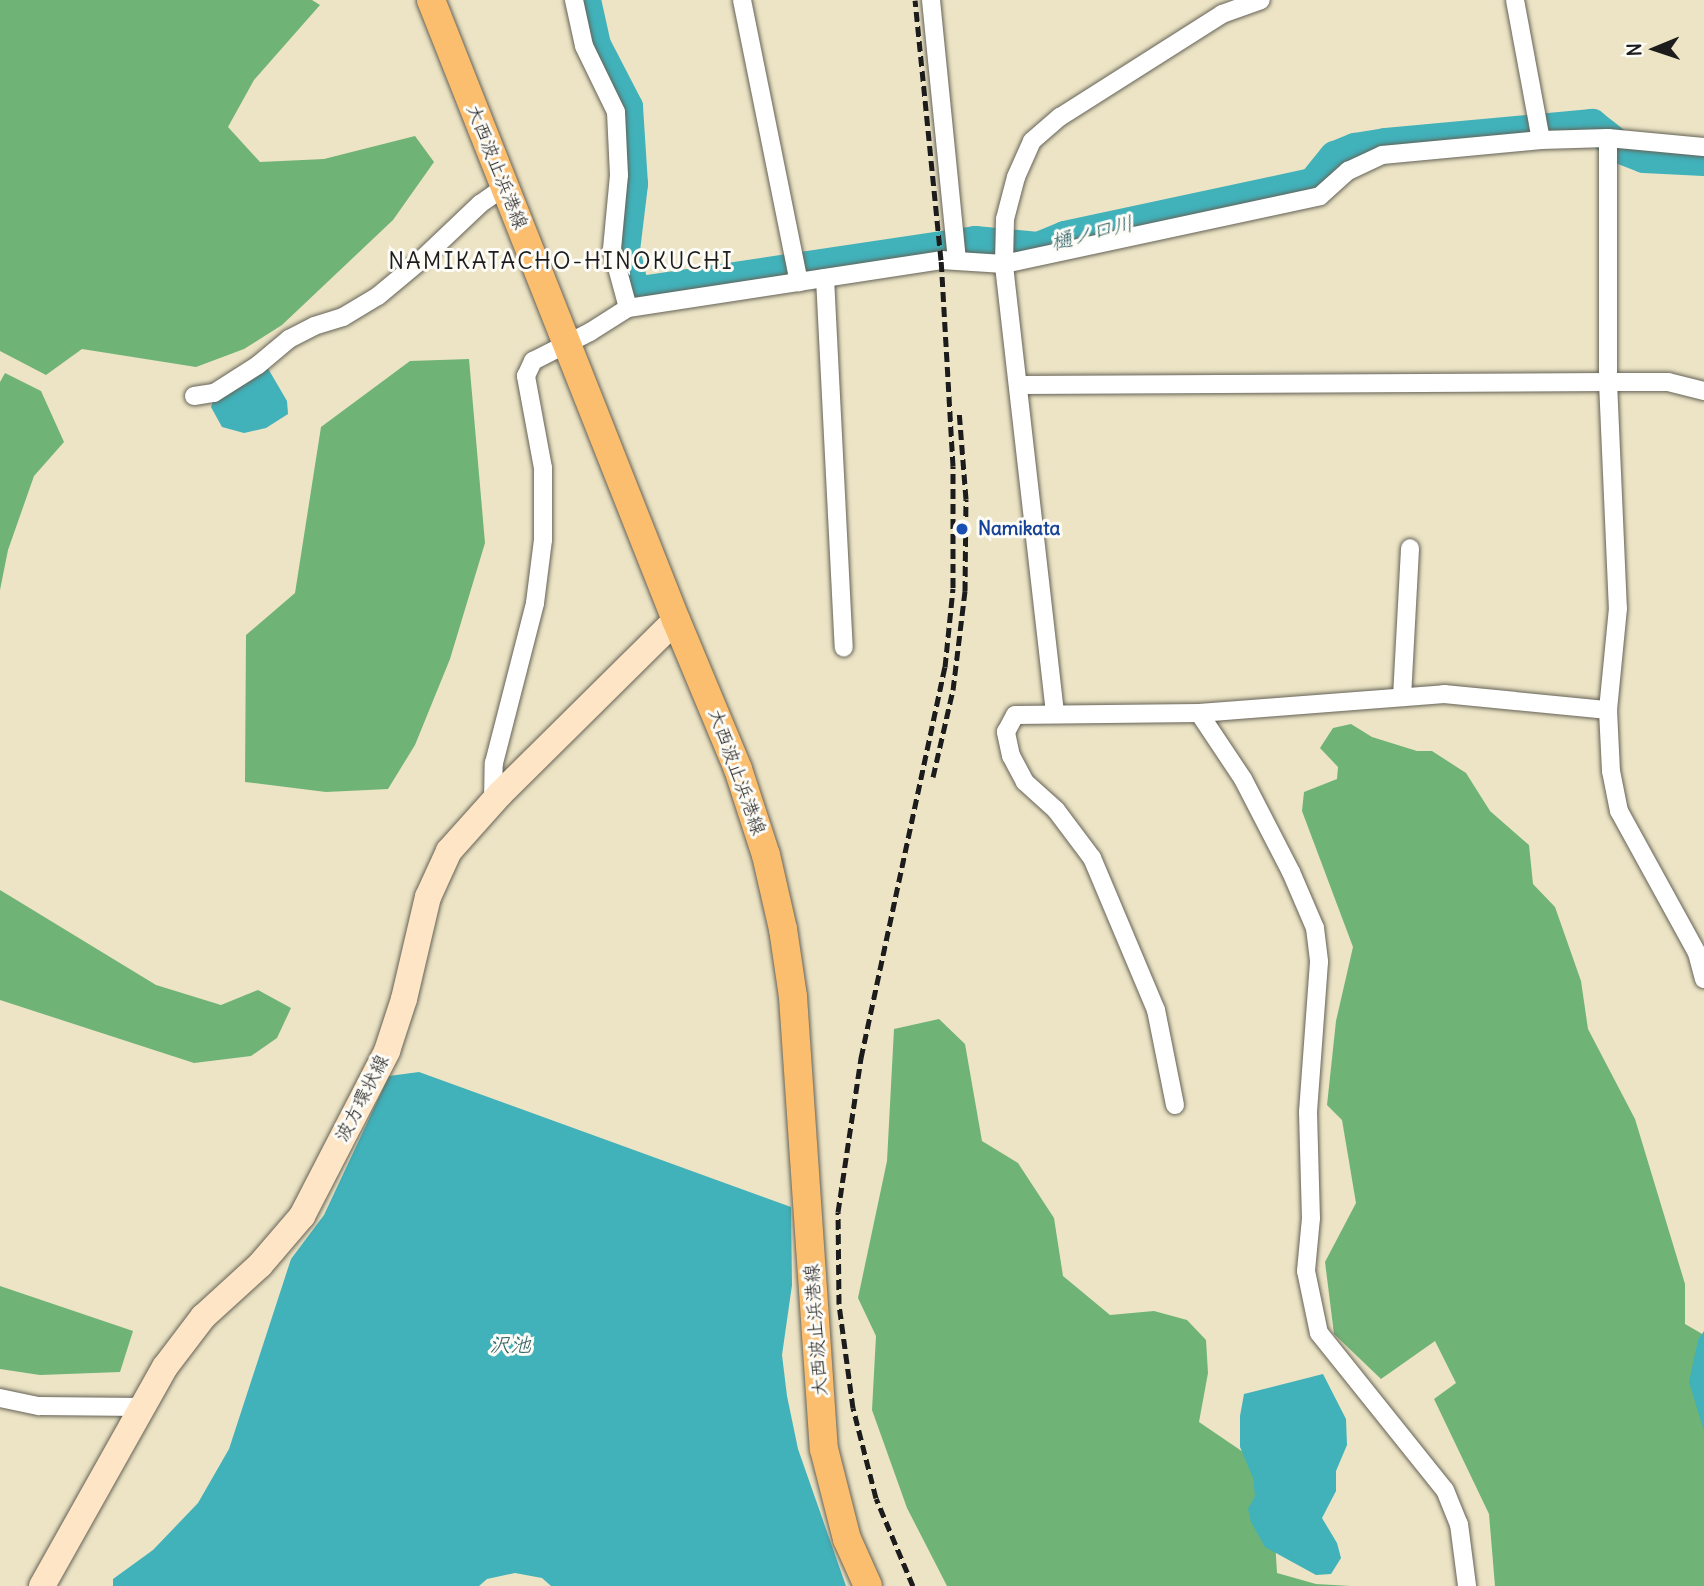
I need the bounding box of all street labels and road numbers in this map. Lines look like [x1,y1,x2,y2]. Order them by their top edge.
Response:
street label: 大西波止浜港線 [462,101,532,233]
street label: 大西波止浜港線 [704,706,770,838]
street label: 波方環状線 [330,1051,394,1145]
street label: 大西波止浜港線 [800,1263,832,1397]

